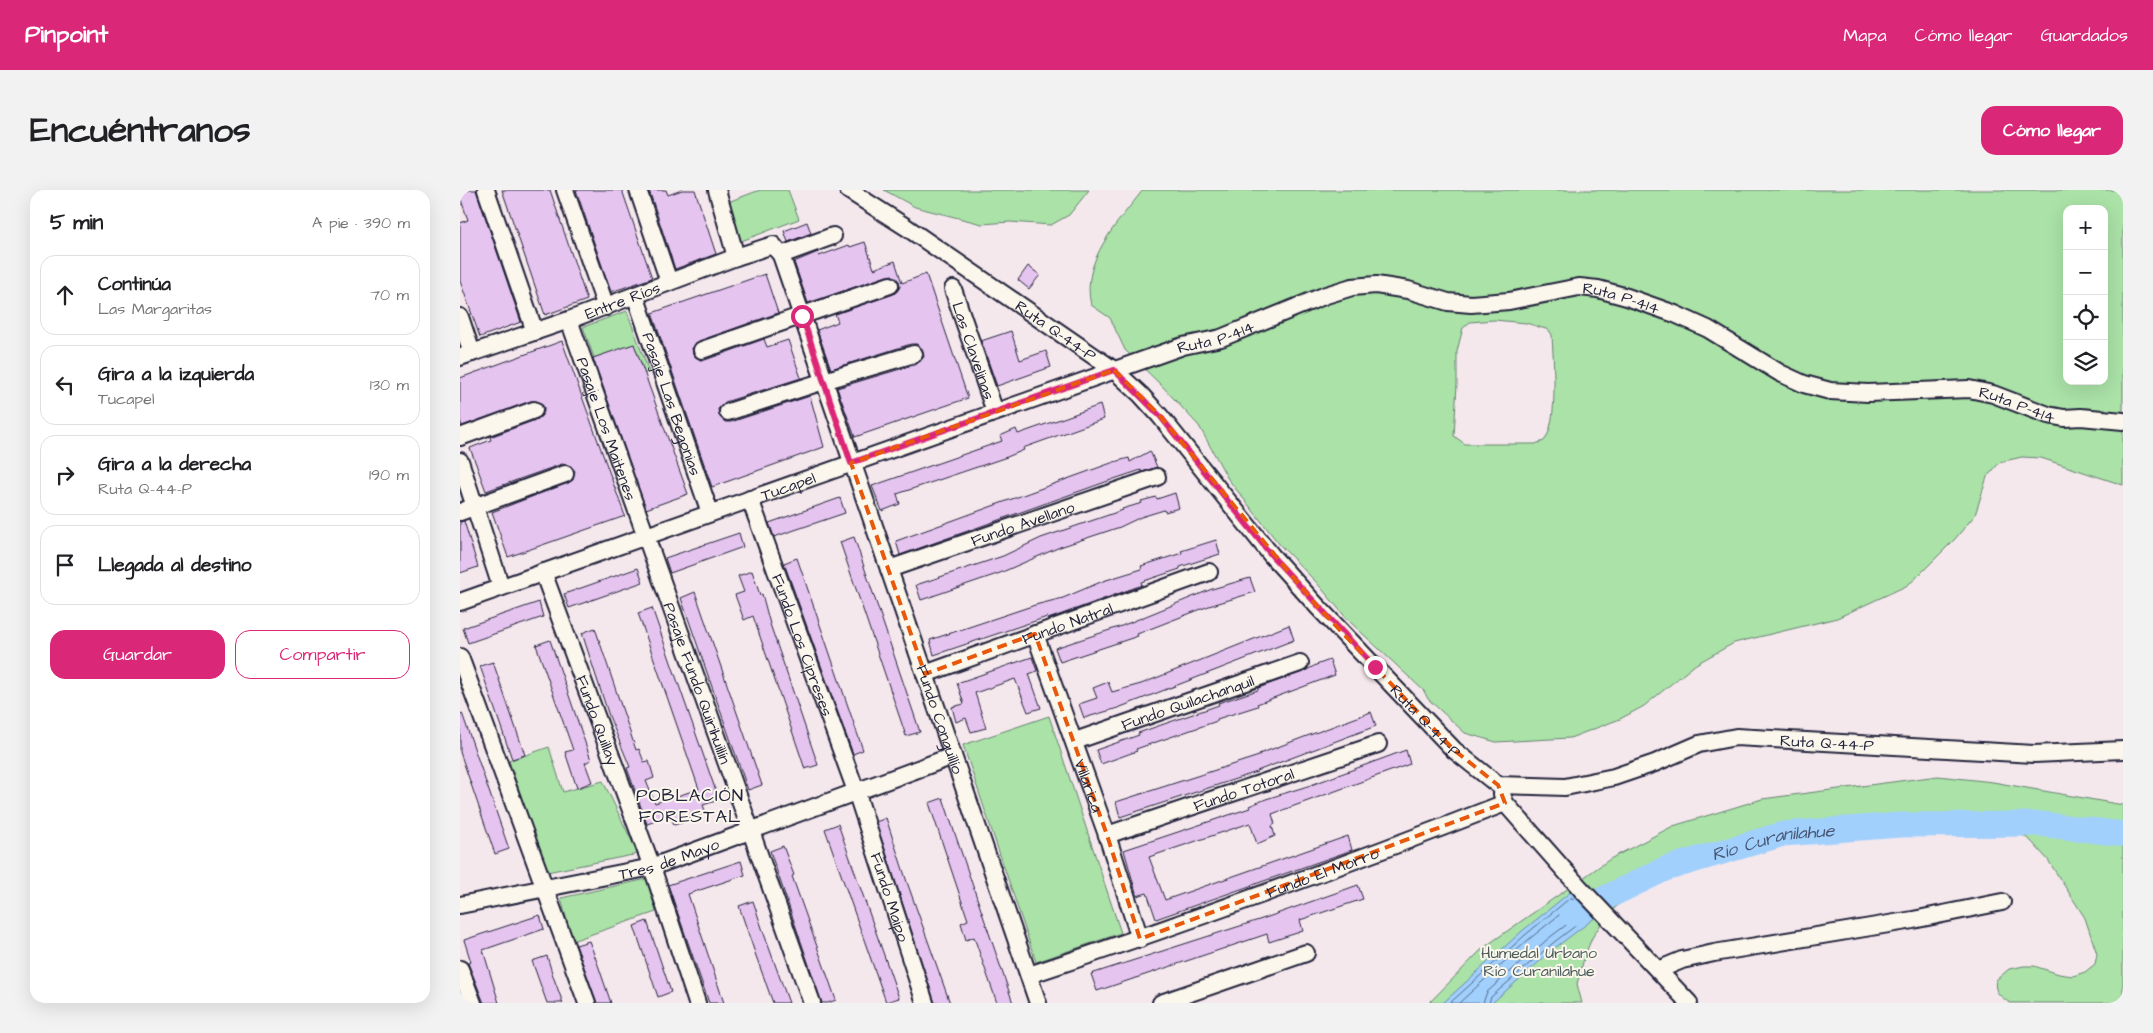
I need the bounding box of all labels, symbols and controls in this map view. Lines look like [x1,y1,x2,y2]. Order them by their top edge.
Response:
text: Pinpoint [25,18,108,52]
text: Mapa [1843,23,1887,48]
text: Cómo llegar [1915,23,2013,48]
text: Guardados [2041,23,2128,48]
text: Encuéntranos [30,106,251,155]
button: Cómo llegar [1981,106,2123,155]
map controls [2063,205,2108,385]
button: + [2063,205,2108,250]
text: 5 min [50,208,103,237]
text: A pie · 390 m [312,212,410,234]
button: − [2063,250,2108,295]
text: Continúa [98,271,171,298]
street label: Entre Ríos [582,277,663,325]
street label: Ruta P-414 [1582,277,1663,320]
icon: ahead [51,281,79,309]
text: 70 m [370,284,409,306]
street label: Ruta Q-44-P [1011,295,1100,367]
button: locate [2063,295,2108,340]
text: Las Margaritas [98,298,212,320]
street label: Las Clavelinas [946,299,1000,403]
route start [791,305,814,328]
street label: Ruta P-414 [1174,315,1258,359]
street label: Pasaje Las Begonias [637,330,706,479]
button: layers [2063,340,2108,385]
street label: Pasaje Los Maitenes [571,354,642,504]
text: Gira a la izquierda [98,361,254,388]
icon: left [51,371,79,399]
text: 130 m [370,374,409,396]
street label: Ruta P-414 [1977,381,2057,428]
text: Tucapel [98,388,154,410]
text: Gira a la derecha [98,451,251,478]
icon: right [51,461,79,489]
text: 190 m [369,464,409,486]
street label: Tucapel [758,467,819,507]
text: Ruta Q-44-P [98,478,192,500]
street label: Fundo Avellano [968,496,1077,552]
icon: arrive [51,551,79,579]
text: Llegada al destino [98,552,251,579]
street label: Fundo Los Cipreses [766,571,838,719]
street label: Fundo Natral [1019,598,1116,650]
street label: Pasaje Fundo Quirihuillín [658,599,736,767]
button: Guardar [50,630,225,679]
button: Compartir [235,630,410,679]
route end [1364,656,1387,679]
street label: Fundo Conguillío [911,662,968,777]
street label: Fundo Quilachanquil [1119,670,1257,736]
street label: Fundo Quillay [570,672,624,769]
street label: Ruta Q-44-P [1385,680,1465,763]
street label: Ruta Q-44-P [1779,730,1874,757]
street label: Villarica [1069,756,1108,816]
street label: Fundo Totoral [1191,763,1297,817]
district label: POBLACIÓN FORESTAL [636,783,744,829]
water label: Río Curanilahue [1709,818,1836,868]
street label: Tres de Mayo [617,833,722,885]
street label: Fundo El Morro [1264,842,1382,904]
street label: Fundo Maipo [865,850,914,945]
park label: Humedal Urbano Río Curanilahue [1481,942,1597,982]

